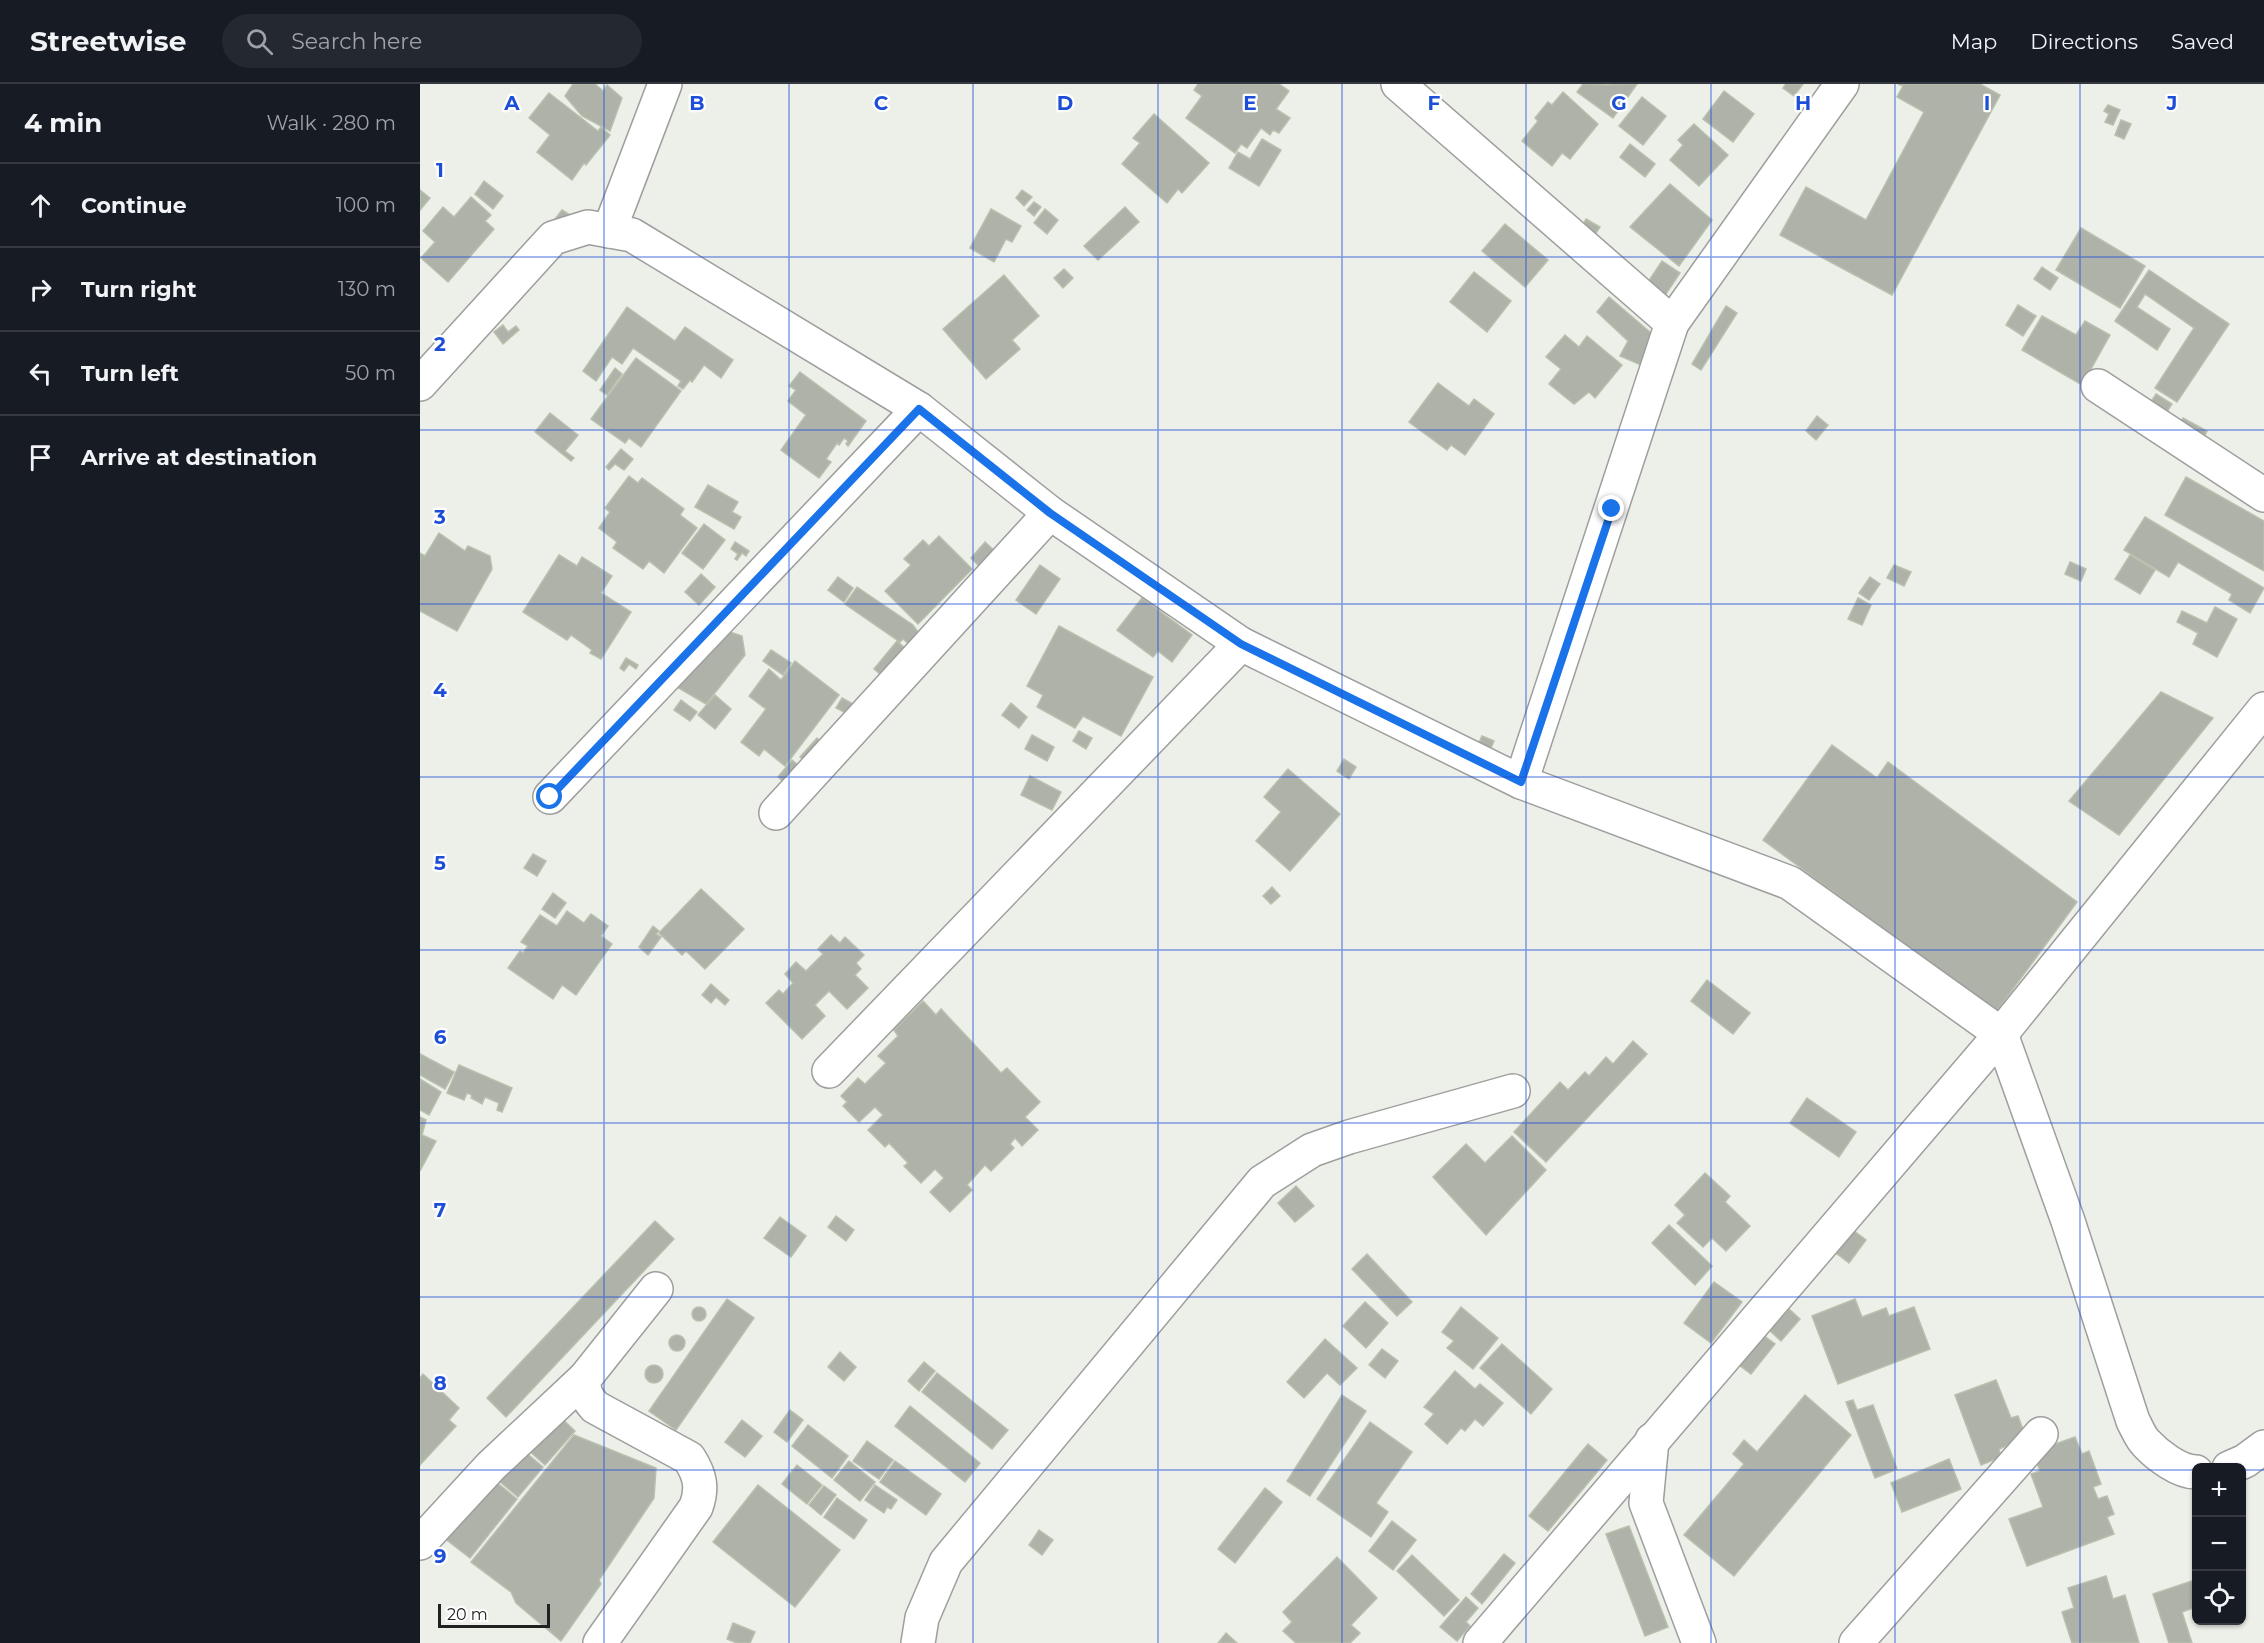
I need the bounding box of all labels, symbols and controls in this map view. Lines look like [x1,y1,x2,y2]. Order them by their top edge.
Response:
search box [222,14,642,68]
text: Streetwise [30,24,186,58]
icon: search [243,25,276,58]
text: Search here [291,28,422,55]
text: Map [1951,29,1997,54]
text: Directions [2030,29,2138,54]
text: Saved [2171,29,2234,54]
text: A [503,91,520,115]
text: B [689,91,705,115]
text: C [874,91,889,115]
text: D [1057,91,1073,115]
text: E [1243,91,1257,115]
text: F [1428,91,1441,115]
text: G [1611,91,1627,115]
text: H [1795,91,1811,115]
text: I [1984,91,1990,115]
text: J [2166,91,2177,115]
text: 4 min [24,107,102,139]
text: Walk · 280 m [266,111,396,135]
text: 1 [436,158,444,182]
icon: ahead [24,189,57,222]
text: Continue [81,192,187,219]
text: 100 m [336,193,396,217]
icon: right [24,273,57,306]
text: Turn right [81,276,196,303]
text: 130 m [338,277,396,301]
text: 2 [434,332,446,356]
icon: left [24,357,57,390]
text: Turn left [81,360,179,387]
text: 50 m [345,361,396,385]
icon: arrive [24,441,57,474]
text: Arrive at destination [81,444,317,471]
route end [1598,495,1624,521]
text: 3 [433,505,446,529]
text: 4 [433,678,447,702]
route start [536,783,562,809]
text: 5 [434,851,446,875]
text: 6 [434,1025,447,1049]
text: 7 [434,1198,446,1222]
text: 8 [433,1371,447,1395]
map controls [2192,1463,2246,1625]
button: + [2192,1463,2246,1517]
button: − [2192,1517,2246,1571]
text: 9 [434,1544,446,1568]
button: locate [2192,1571,2246,1625]
scale bar [438,1601,550,1628]
text: 20 m [447,1605,488,1624]

